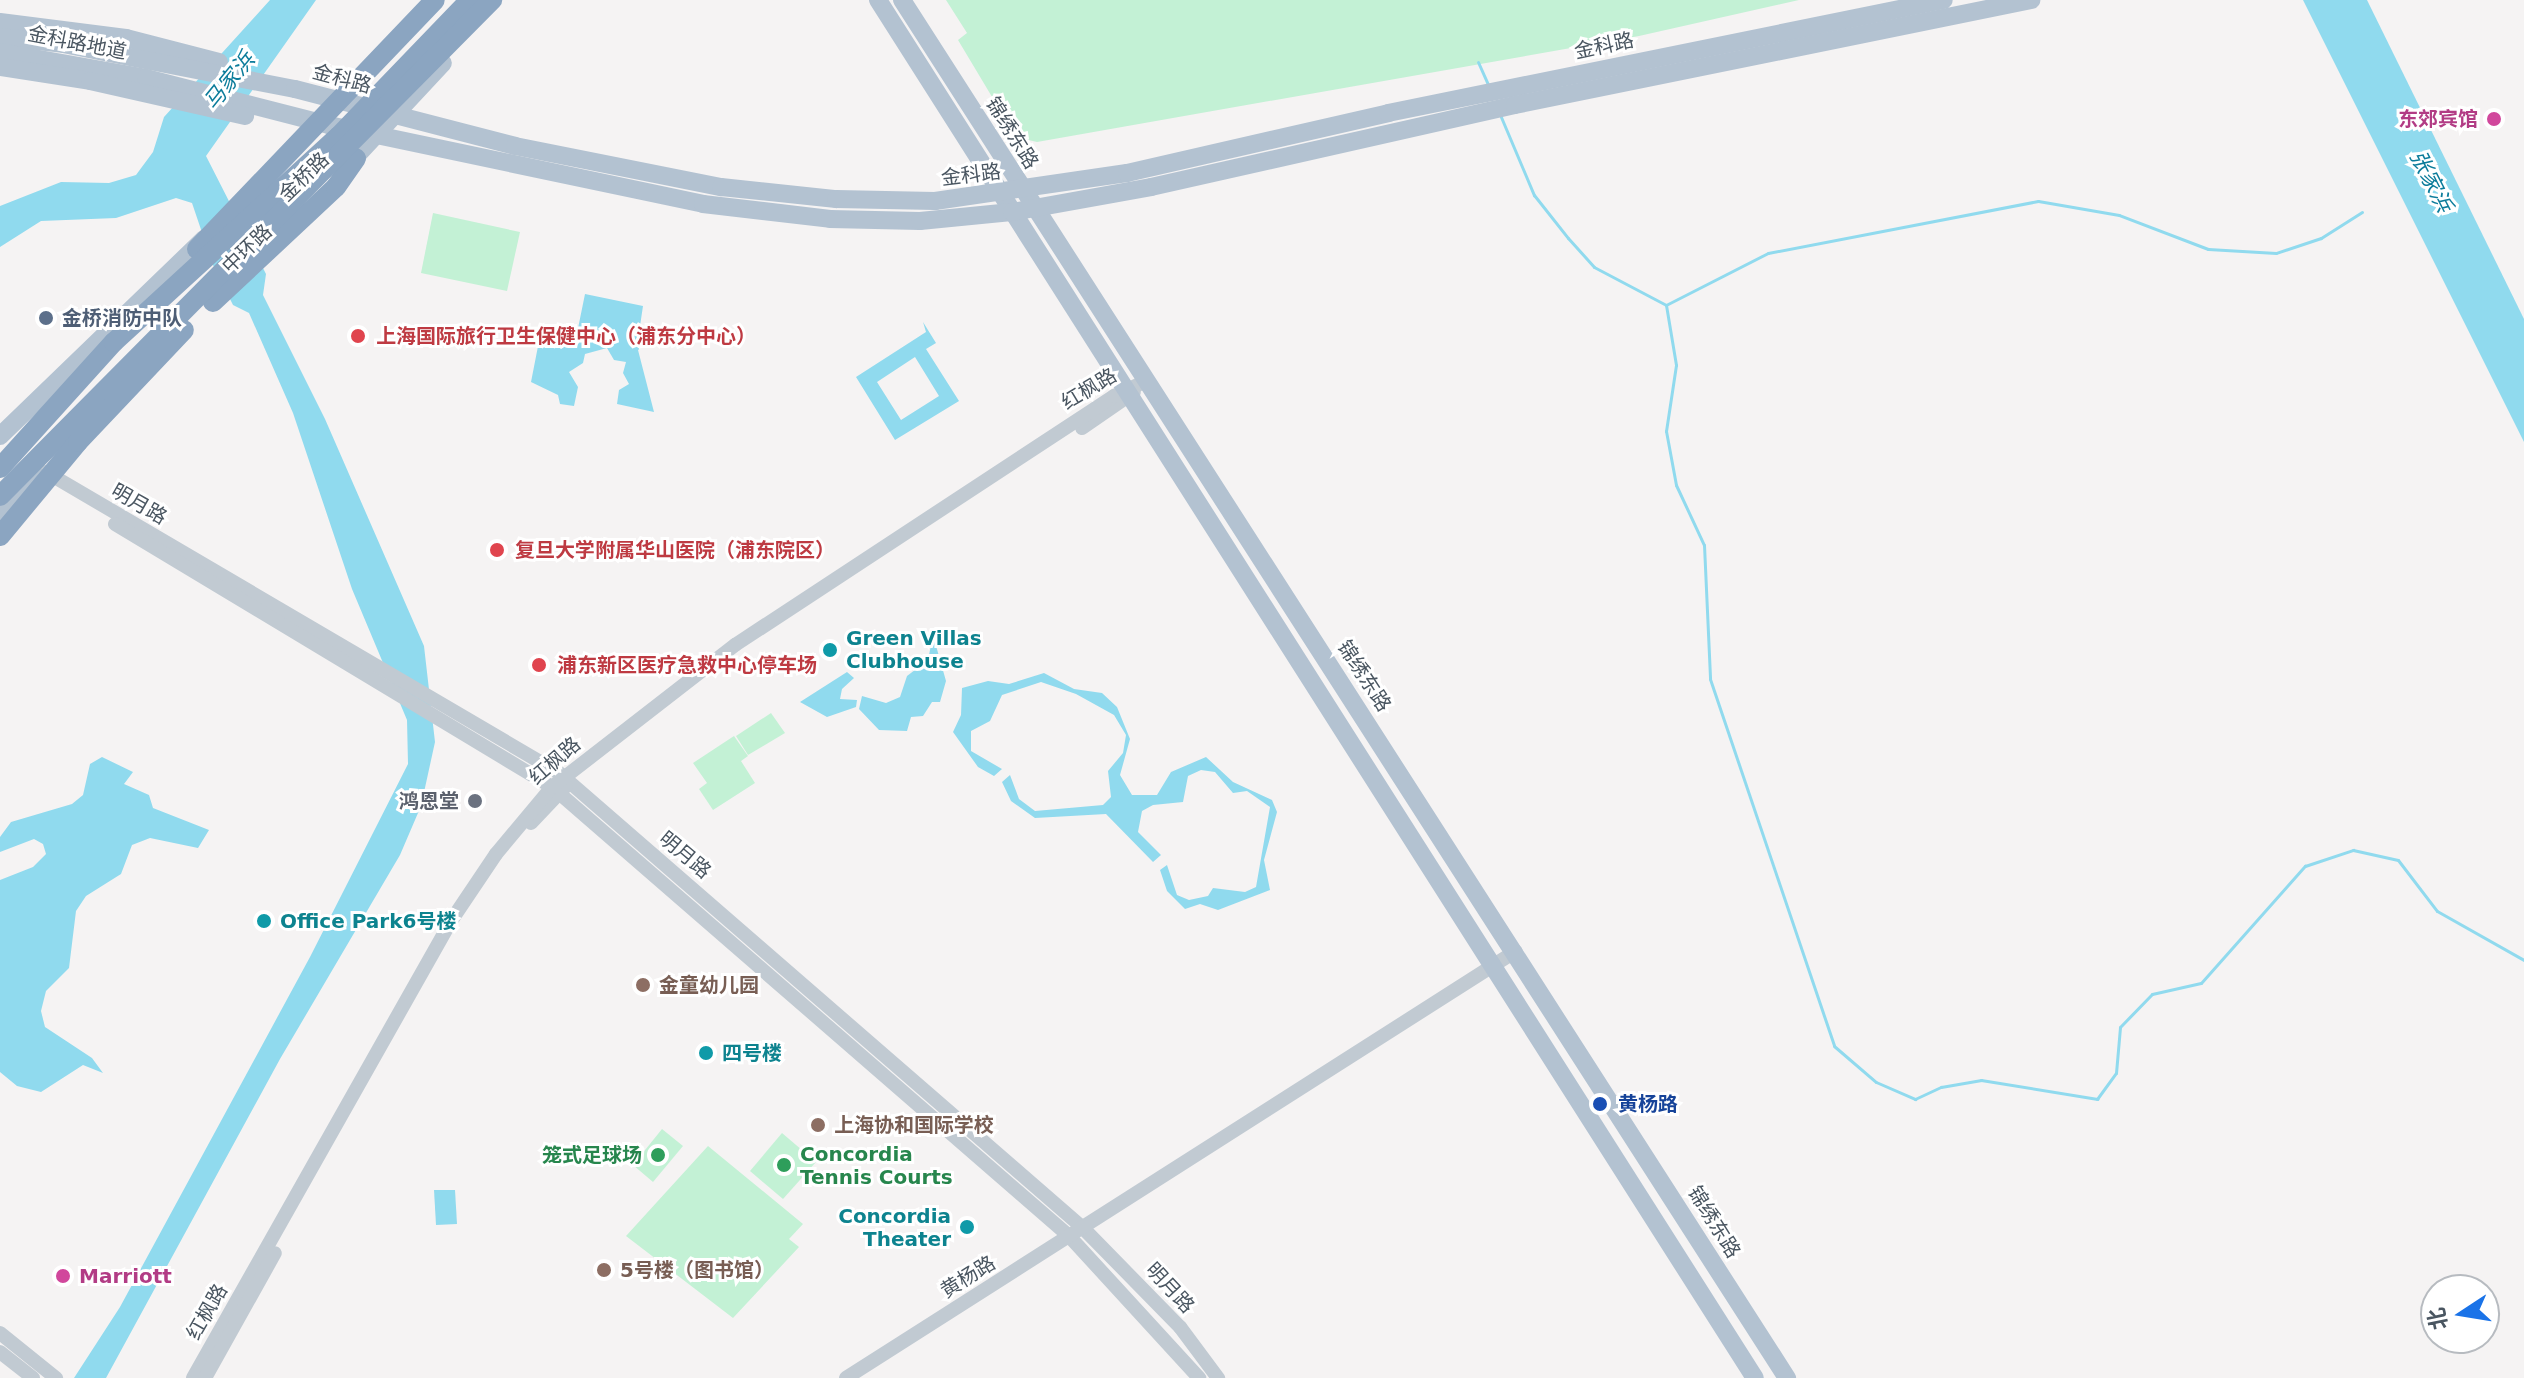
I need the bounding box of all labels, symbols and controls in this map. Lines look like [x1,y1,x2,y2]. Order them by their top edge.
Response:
street label: 金科路地道 [26,22,128,64]
street label: 金科路 [1572,28,1636,64]
water label: 马家浜 [198,47,260,115]
street label: 金科路 [310,60,374,98]
street label: 锦绣东路 [981,93,1043,173]
place label: 东郊宾馆 [2398,107,2478,131]
marker: 东郊宾馆 [2485,110,2503,128]
water label: 张家浜 [2404,146,2458,216]
street label: 金桥路 [274,148,334,206]
street label: 金科路 [940,159,1002,191]
street label: 中环路 [217,220,277,278]
place label: 金桥消防中队 [62,306,182,330]
marker: 金桥消防中队 [37,309,55,327]
place label: 上海国际旅行卫生保健中心（浦东分中心） [376,324,756,348]
marker: 上海国际旅行卫生保健中心（浦东分中心） [347,325,369,347]
street label: 红枫路 [1057,363,1121,415]
street label: 明月路 [107,479,171,529]
place label: 复旦大学附属华山医院（浦东院区） [515,538,835,562]
marker: 复旦大学附属华山医院（浦东院区） [486,539,508,561]
place label: Green Villas Clubhouse [846,626,982,673]
street label: 锦绣东路 [1332,636,1396,716]
marker: Green Villas Clubhouse [821,641,839,659]
place label: 浦东新区医疗急救中心停车场 [557,653,817,677]
marker: 浦东新区医疗急救中心停车场 [528,654,550,676]
street label: 红枫路 [524,732,586,790]
place label: 鸿恩堂 [399,789,459,813]
marker: 鸿恩堂 [466,792,484,810]
street label: 明月路 [654,827,716,883]
place label: Office Park6号楼 [280,909,456,933]
marker: Office Park6号楼 [255,912,273,930]
place label: 金童幼儿园 [659,973,759,997]
marker: 金童幼儿园 [634,976,652,994]
place label: 四号楼 [722,1041,782,1065]
marker: 四号楼 [697,1044,715,1062]
place label: 黄杨路 [1618,1092,1678,1116]
marker: 黄杨路 [1589,1093,1611,1115]
place label: 上海协和国际学校 [834,1113,994,1137]
marker: 上海协和国际学校 [809,1116,827,1134]
place label: Concordia Tennis Courts [800,1142,953,1189]
place label: 笼式足球场 [542,1143,642,1167]
marker: 笼式足球场 [649,1146,667,1164]
marker: Concordia Tennis Courts [775,1156,793,1174]
street label: 锦绣东路 [1683,1182,1745,1262]
place label: Concordia Theater [838,1204,951,1251]
marker: Concordia Theater [958,1218,976,1236]
street label: 黄杨路 [936,1251,1000,1303]
place label: 5号楼（图书馆） [620,1258,774,1282]
street label: 明月路 [1141,1258,1199,1318]
marker: 5号楼（图书馆） [595,1261,613,1279]
place label: Marriott [79,1264,172,1288]
marker: Marriott [54,1267,72,1285]
north arrow [2420,1274,2500,1354]
street label: 红枫路 [182,1280,232,1344]
text: 北 [2423,1305,2453,1332]

